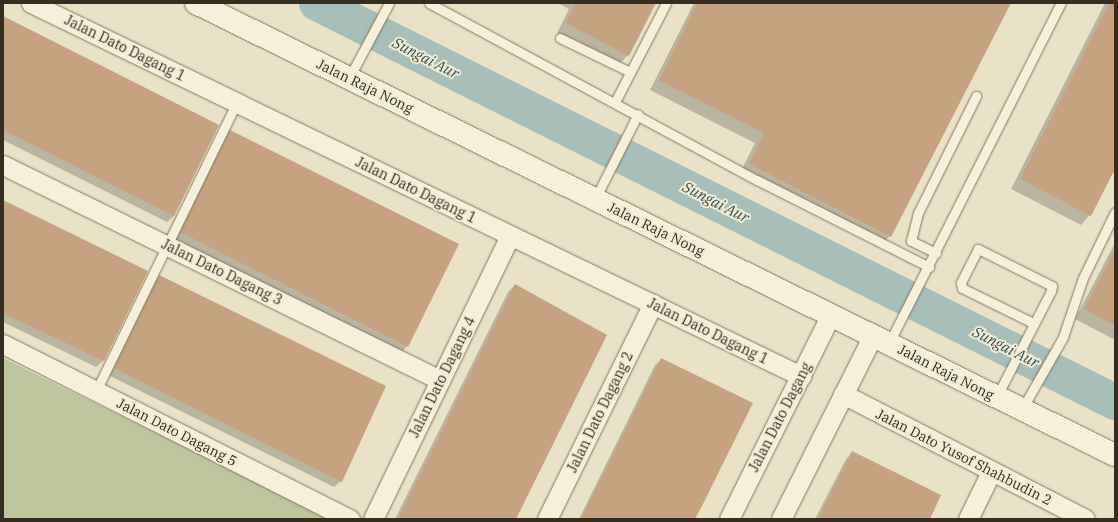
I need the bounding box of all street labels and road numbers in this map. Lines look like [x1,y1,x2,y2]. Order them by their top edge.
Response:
street label: Jalan Dato Dagang 1 [62,11,188,85]
street label: Jalan Raja Nong [314,55,416,117]
street label: Jalan Dato Dagang 1 [353,153,479,227]
street label: Jalan Raja Nong [605,198,707,260]
street label: Jalan Dato Dagang 3 [159,235,285,309]
street label: Jalan Dato Dagang 1 [645,294,771,368]
street label: Jalan Dato Dagang 4 [405,314,479,440]
street label: Jalan Raja Nong [895,341,997,403]
street label: Jalan Dato Dagang 2 [563,349,637,475]
street label: Jalan Dato Dagang [745,359,815,475]
street label: Jalan Dato Dagang 5 [114,394,240,470]
street label: Jalan Dato Yusof Shahbudin 2 [873,405,1055,509]

